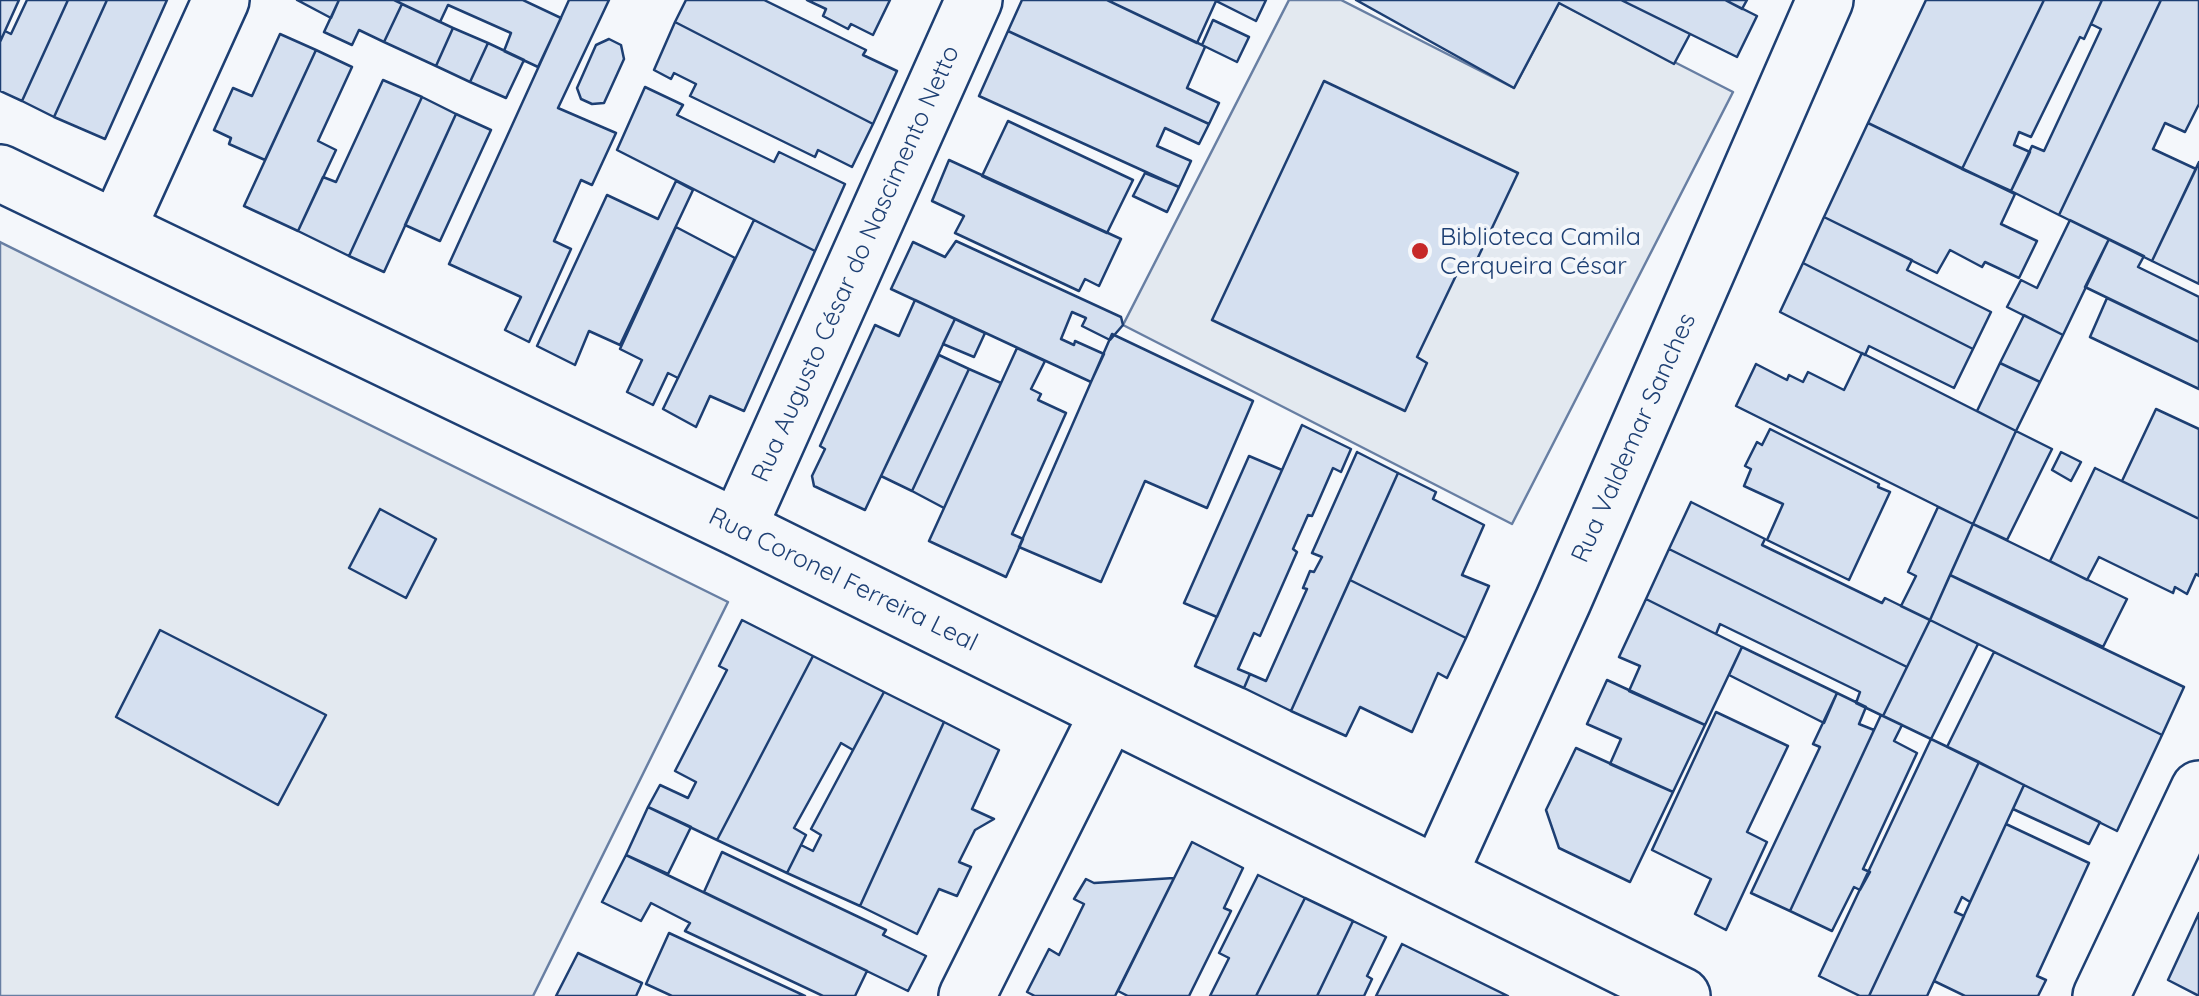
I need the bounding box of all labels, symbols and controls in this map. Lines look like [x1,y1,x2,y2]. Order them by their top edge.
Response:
street label: Rua Augusto César do Nascimento Netto [746,41,966,487]
place label: Biblioteca Camila Cerqueira César [1440,222,1641,281]
marker: Biblioteca Camila Cerqueira César [1409,240,1431,262]
street label: Rua Valdemar Sanches [1565,309,1703,567]
street label: Rua Coronel Ferreira Leal [704,502,982,658]

